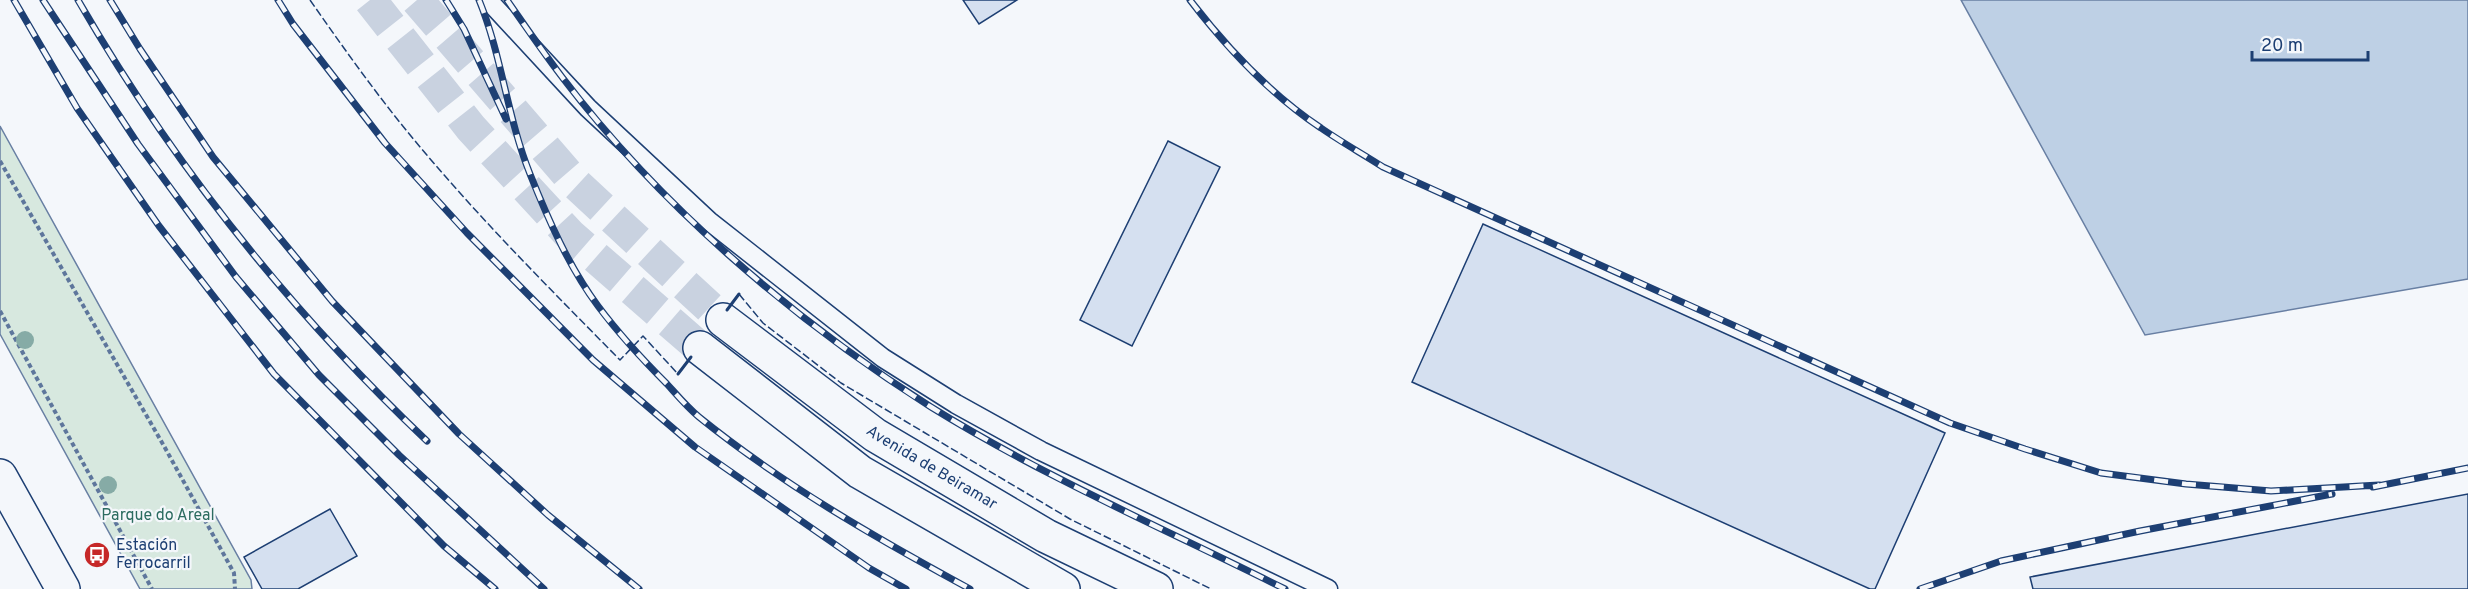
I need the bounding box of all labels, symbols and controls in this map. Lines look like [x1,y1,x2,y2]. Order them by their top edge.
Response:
scale bar [2252,24,2368,62]
text: 20 m [2261,35,2303,58]
street label: Avenida de Beiramar [862,422,1001,515]
park label: Parque do Areal [101,506,215,526]
place label: Estación Ferrocarril [116,536,191,574]
bus stop icon: Estación Ferrocarril [82,540,112,570]

